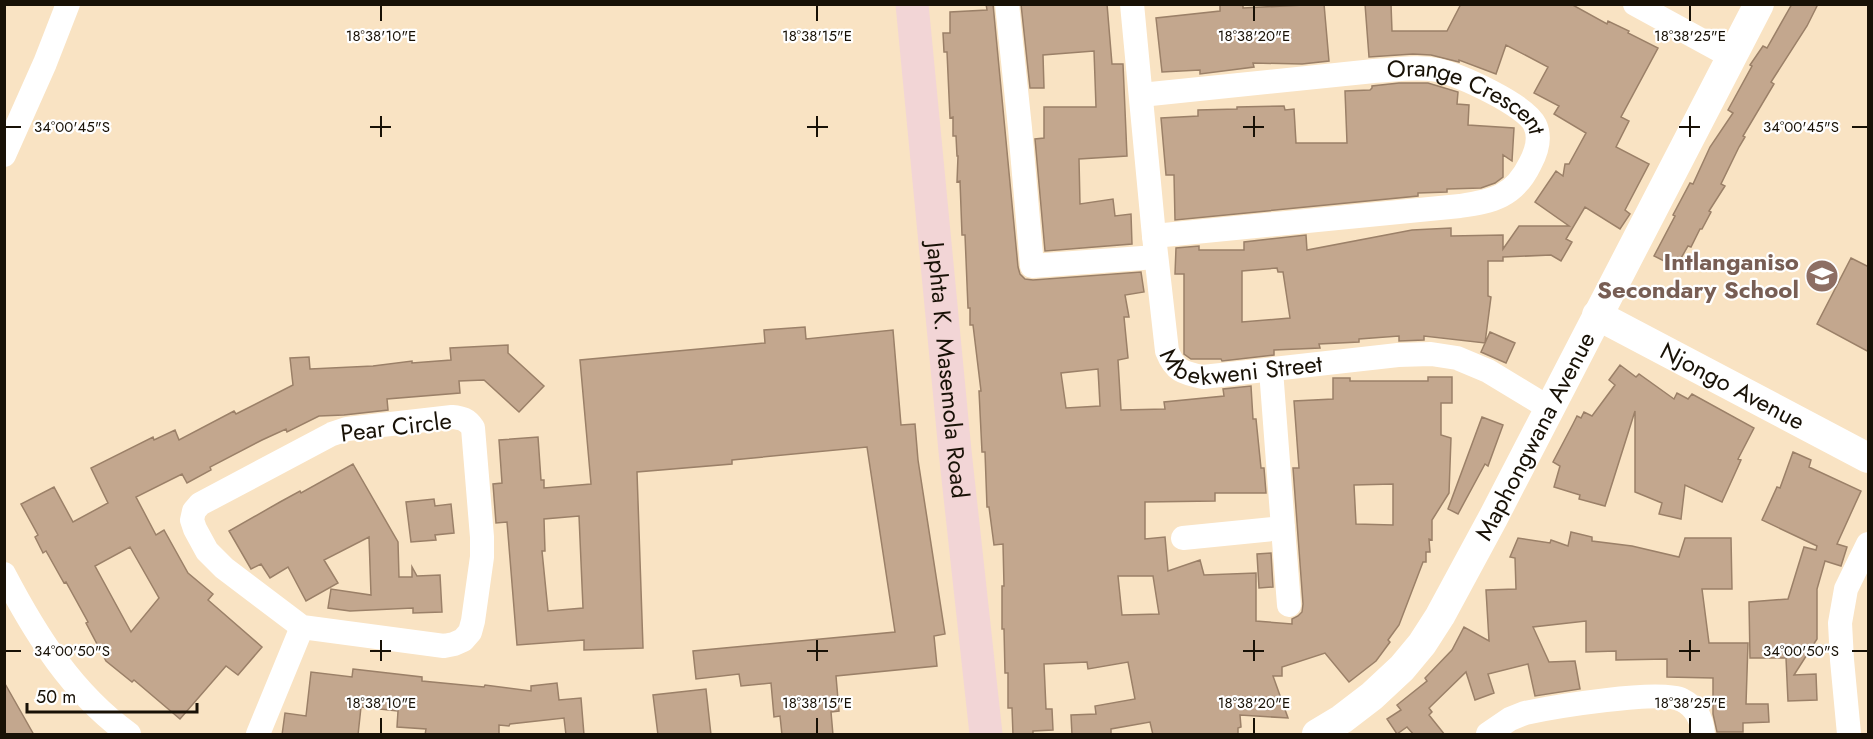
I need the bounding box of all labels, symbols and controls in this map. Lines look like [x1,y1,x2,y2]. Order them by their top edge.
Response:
text: 18°38'10"E [346,25,416,47]
text: 18°38'15"E [782,25,852,47]
text: 18°38'20"E [1218,25,1290,47]
text: 18°38'25"E [1654,25,1726,47]
street label: Orange Crescent [1385,50,1555,138]
text: 34°00'45"S [34,116,110,138]
text: 34°00'45"S [1763,116,1839,138]
street label: Japhta K. Masemola Road [918,238,978,500]
place label: Intlanganiso Secondary School [1597,244,1799,307]
school or university icon: Intlanganiso Secondary School [1804,258,1840,294]
street label: Maphongwana Avenue [1466,325,1603,547]
street label: Njongo Avenue [1654,333,1811,439]
street label: Mbekweni Street [1151,342,1324,394]
street label: Pear Circle [338,402,453,451]
text: 34°00'50"S [34,640,110,662]
text: 34°00'50"S [1763,640,1839,662]
scale bar [27,676,196,714]
text: 50 m [36,684,76,710]
text: 18°38'10"E [346,692,416,714]
text: 18°38'15"E [782,692,852,714]
text: 18°38'20"E [1218,692,1290,714]
text: 18°38'25"E [1654,692,1726,714]

